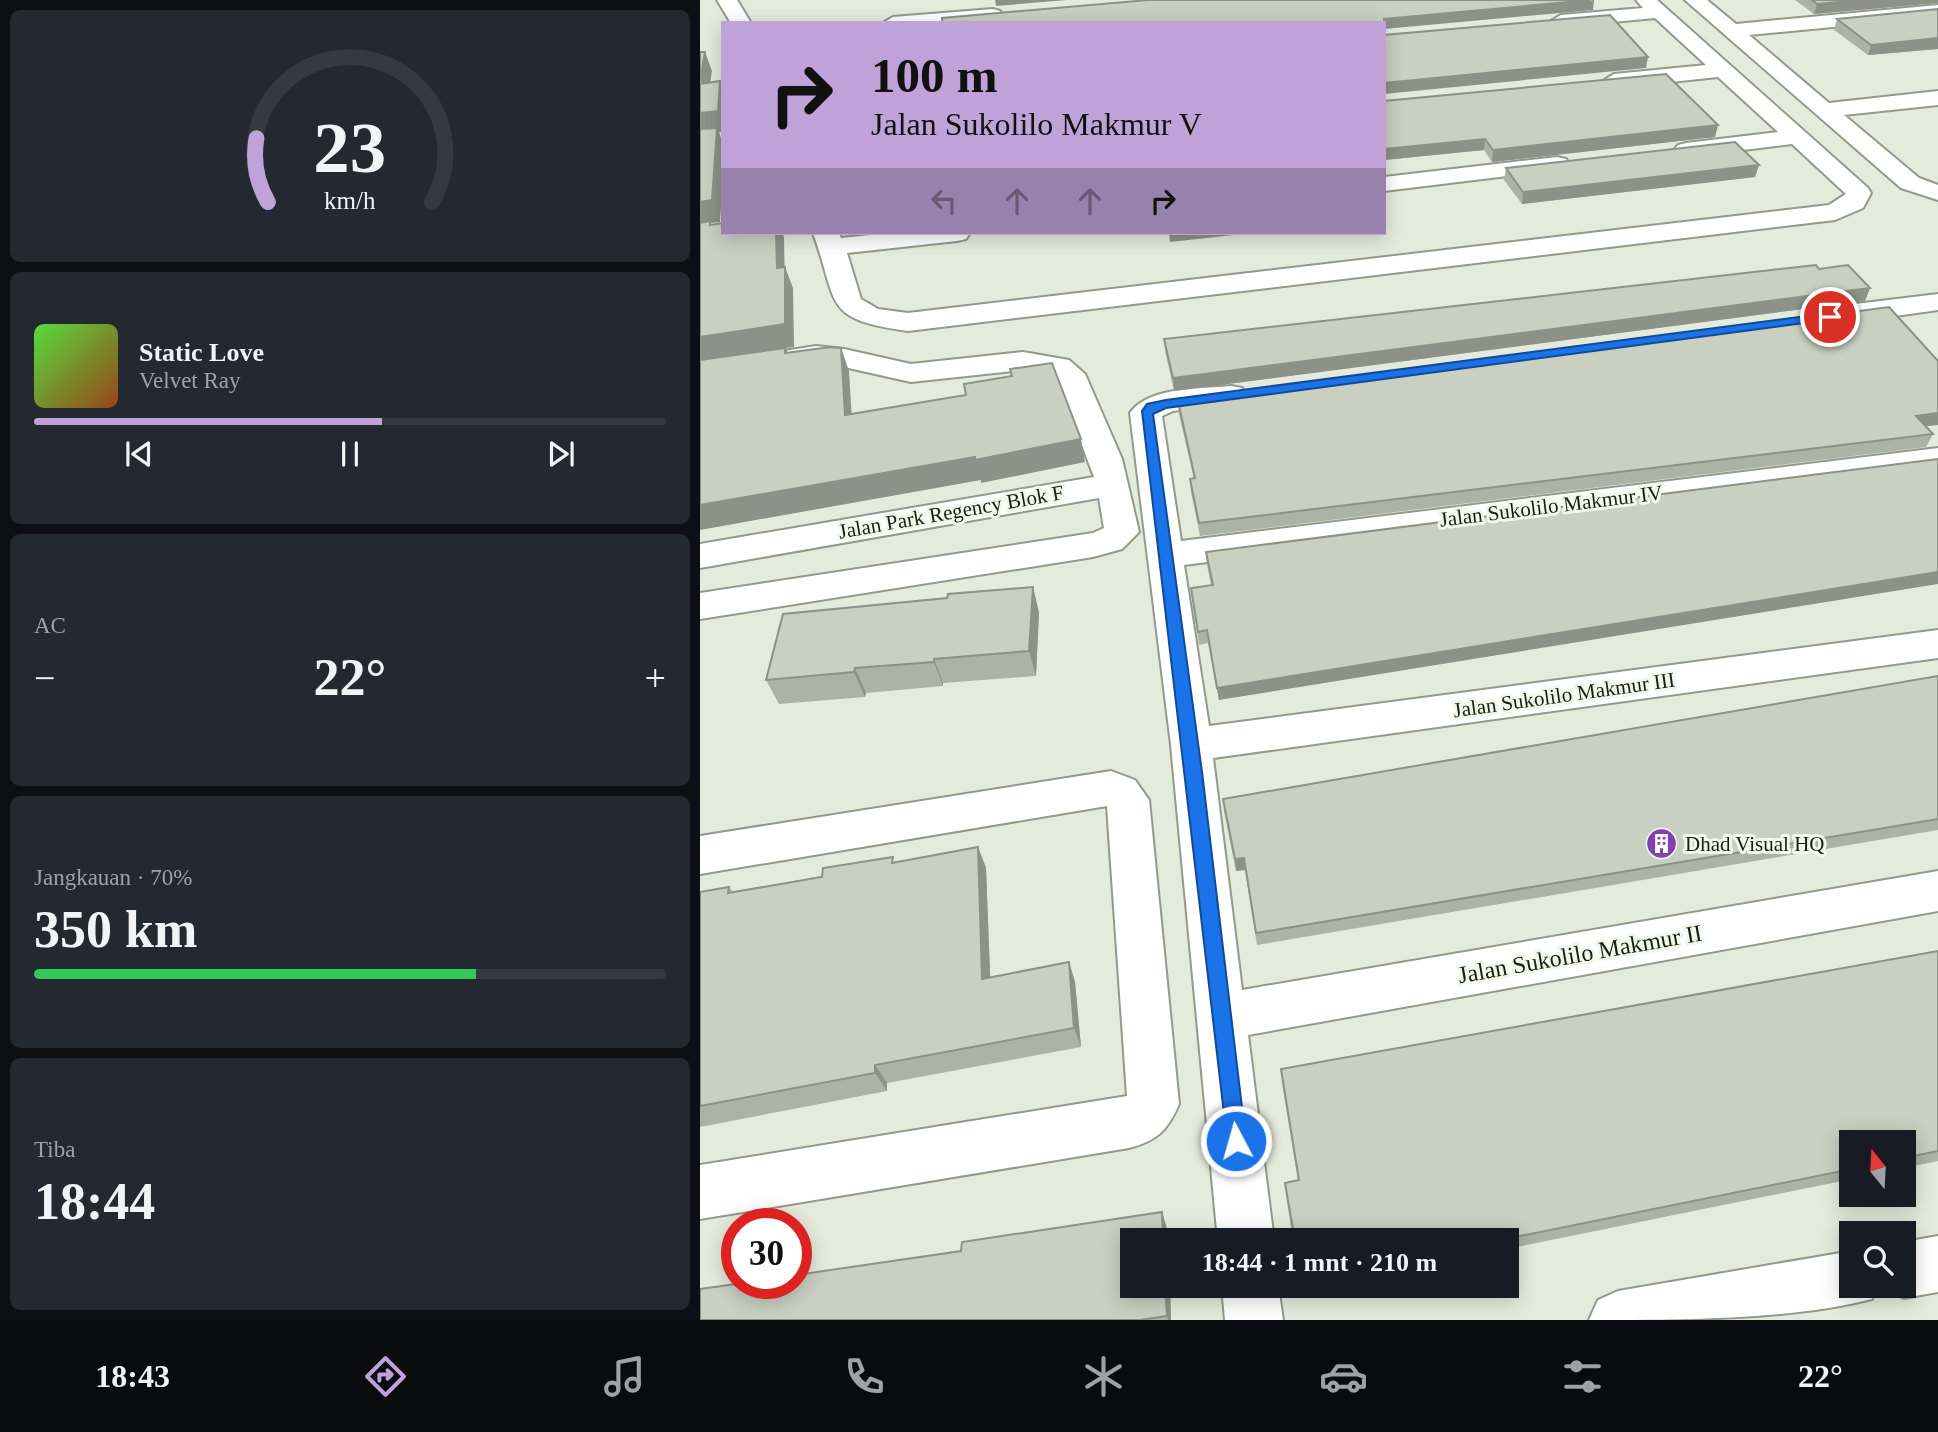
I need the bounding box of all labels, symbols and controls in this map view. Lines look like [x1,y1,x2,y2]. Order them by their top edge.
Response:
text: 100 m [871,48,998,103]
icon: right [756,49,847,140]
text: Jalan Sukolilo Makmur V [871,106,1202,142]
text: 23 [314,107,386,188]
icon: left [925,182,963,220]
icon: ahead [998,182,1036,220]
icon: ahead [1071,182,1109,220]
icon: right [1144,182,1182,220]
text: km/h [324,187,376,214]
pin [1800,287,1860,347]
icon: arrive [1811,298,1849,336]
text: Static Love [139,338,264,367]
text: Velvet Ray [139,368,241,393]
icon: previous [120,435,158,473]
icon: pause [331,435,369,473]
icon: next [542,435,580,473]
street label: Jalan Park Regency Blok F [836,480,1066,544]
street label: Jalan Sukolilo Makmur IV [1438,480,1664,532]
text: AC [34,613,66,638]
text: 22° [314,649,386,706]
text: − [34,657,55,699]
text: + [645,657,666,699]
street label: Jalan Sukolilo Makmur III [1452,668,1676,722]
building icon: Dhad Visual HQ [1645,827,1679,861]
place label: Dhad Visual HQ [1685,832,1825,856]
text: Jangkauan · 70% [34,865,192,890]
text: 350 km [34,901,197,958]
street label: Jalan Sukolilo Makmur II [1456,920,1704,988]
position arrow [1199,1104,1273,1178]
north arrow [1839,1130,1916,1208]
map controls [1839,1130,1916,1298]
text: Tiba [34,1137,75,1162]
text: 18:44 [34,1173,155,1230]
speed limit sign: 30 [721,1208,812,1299]
button: search [1839,1221,1916,1298]
text: 18:44 · 1 mnt · 210 m [1202,1248,1437,1277]
icon: directions [361,1352,410,1401]
icon: music [600,1352,649,1401]
icon: phone [840,1352,889,1401]
icon: climate [1079,1352,1128,1401]
icon: car [1319,1352,1368,1401]
icon: filters [1558,1352,1607,1401]
text: 18:43 [95,1358,170,1394]
text: 22° [1798,1358,1843,1394]

